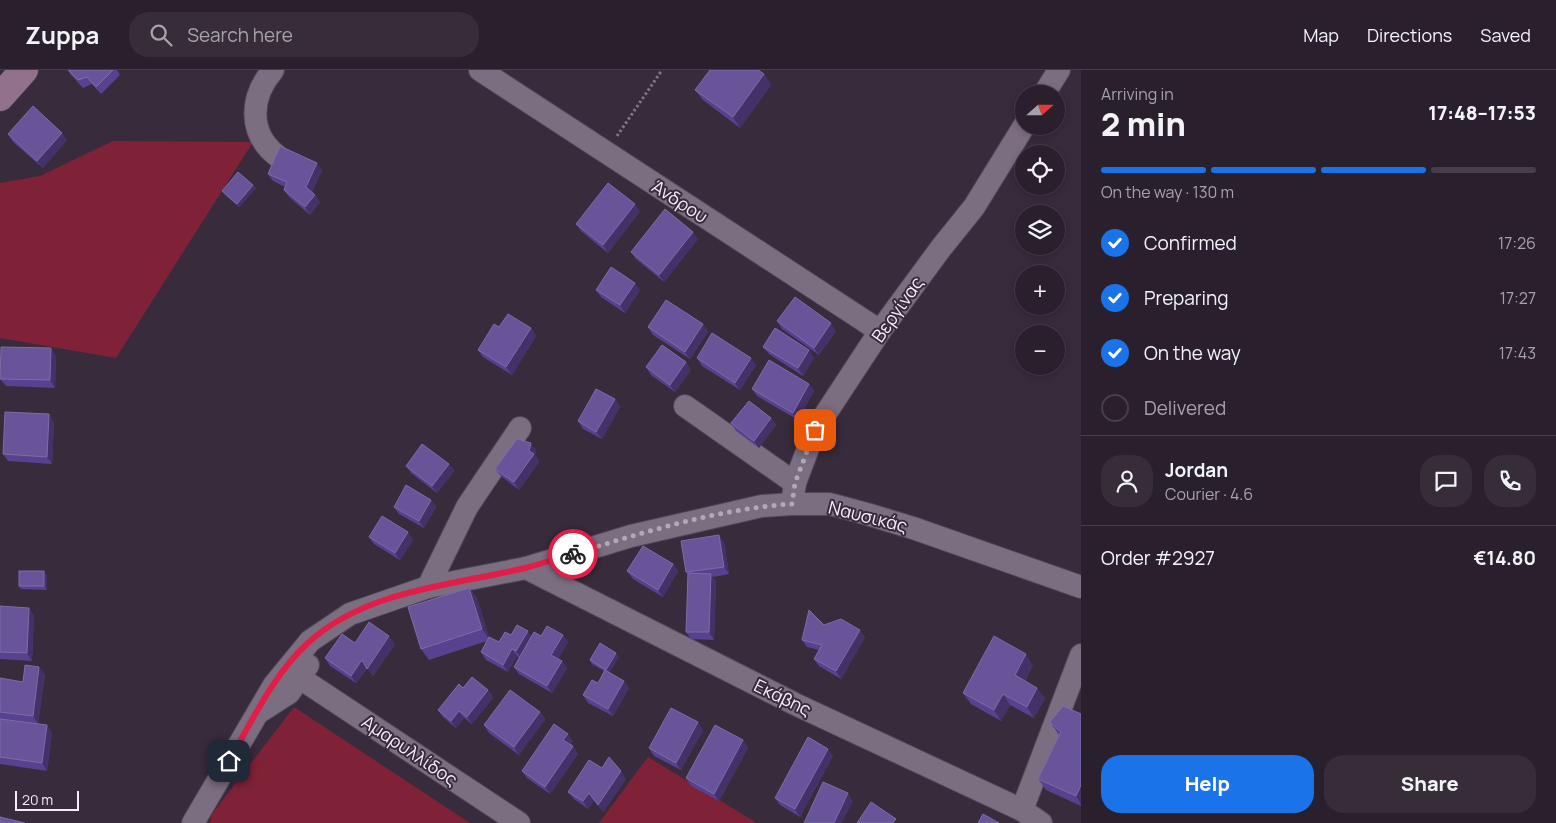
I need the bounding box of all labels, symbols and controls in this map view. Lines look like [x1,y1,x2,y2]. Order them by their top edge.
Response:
search box [129,12,479,57]
text: Zuppa [25,18,99,51]
icon: search [147,21,175,49]
text: Search here [187,22,293,48]
text: Map [1303,23,1339,47]
text: Directions [1367,23,1452,47]
text: Saved [1480,23,1531,47]
text: Arriving in [1101,83,1174,105]
north arrow [1015,85,1065,135]
map controls [1015,85,1065,375]
text: 17:48–17:53 [1428,100,1536,126]
text: 2 min [1101,102,1186,146]
button: locate [1015,145,1065,195]
street label: Άνδρου [647,174,713,228]
text: On the way · 130 m [1101,181,1234,203]
button: layers [1015,205,1065,255]
icon: check [1101,229,1129,257]
text: Confirmed [1144,230,1237,256]
text: 17:26 [1498,232,1536,254]
button: + [1015,265,1065,315]
street label: Βεργίνας [866,271,928,347]
icon: check [1101,284,1129,312]
text: Preparing [1144,285,1229,311]
text: 17:27 [1500,287,1536,309]
button: − [1015,325,1065,375]
icon: check [1101,339,1129,367]
text: On the way [1144,340,1241,366]
text: 17:43 [1499,342,1536,364]
text: Delivered [1144,395,1226,421]
pin [794,409,836,451]
icon: bag [801,416,829,444]
button: person [1101,455,1153,507]
button: chat [1420,455,1472,507]
button: phone [1484,455,1536,507]
text: Jordan [1165,457,1228,483]
text: Courier · 4.6 [1165,483,1253,505]
street label: Ναυσικάς [826,495,910,537]
courier [548,529,598,579]
icon: bike [559,540,587,568]
text: Order #2927 [1101,545,1215,571]
text: €14.80 [1474,545,1536,571]
street label: Εκάβης [750,673,816,721]
street label: Αμαρυλλίδος [357,709,463,791]
pin [208,740,250,782]
icon: home [215,747,243,775]
button: Help [1101,755,1314,813]
button: Share [1324,755,1536,813]
scale bar [15,788,79,811]
text: 20 m [22,790,53,809]

